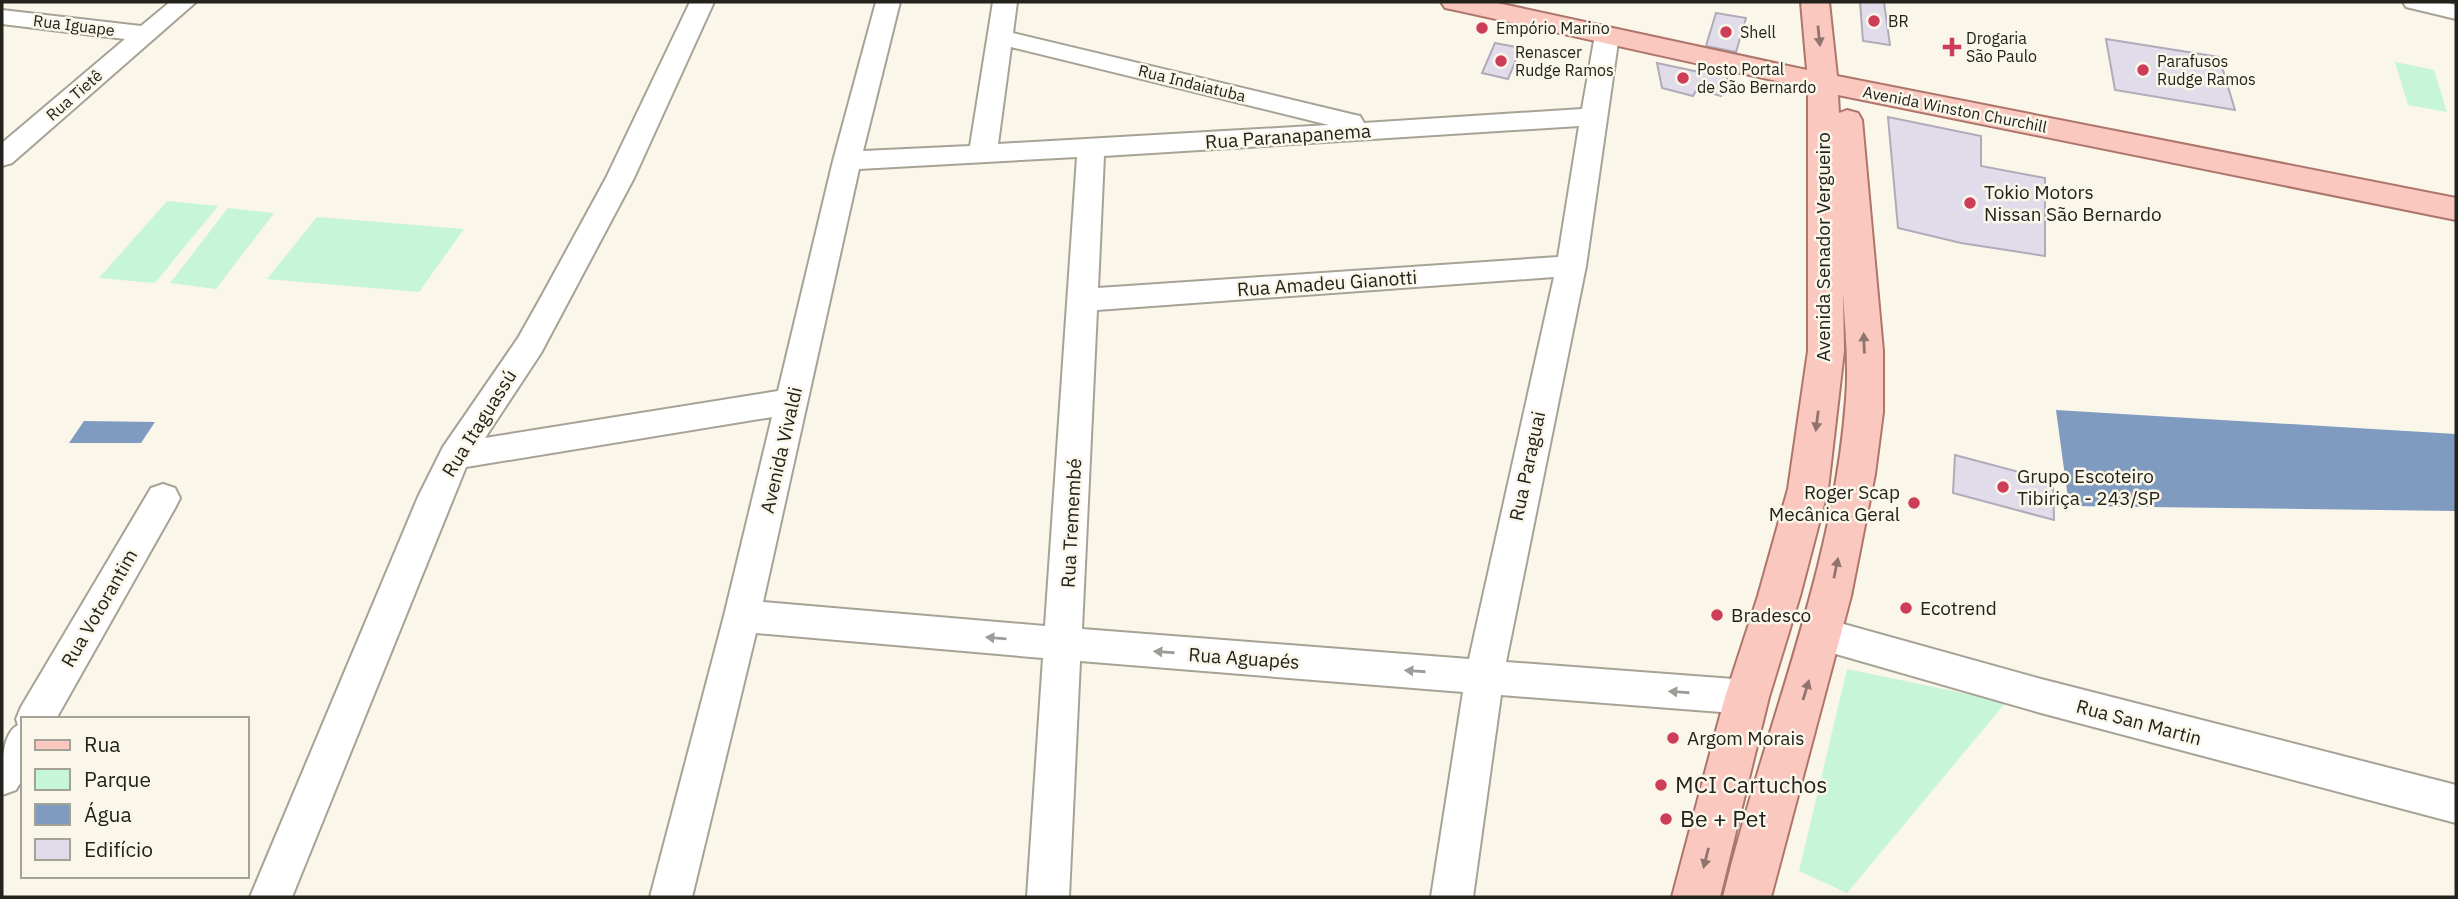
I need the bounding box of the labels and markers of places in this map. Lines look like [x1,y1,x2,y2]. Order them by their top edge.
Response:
place label: BR [1888,11,1909,31]
marker: BR [1866,13,1882,29]
place label: Empório Marino [1496,18,1610,38]
marker: Empório Marino [1474,20,1490,36]
place label: Shell [1740,22,1776,42]
marker: Shell [1718,24,1734,40]
place label: Drogaria São Paulo [1966,28,2037,66]
marker: Drogaria São Paulo [1944,39,1960,55]
place label: Renascer Rudge Ramos [1515,42,1614,80]
place label: Parafusos Rudge Ramos [2157,51,2256,89]
marker: Renascer Rudge Ramos [1493,53,1509,69]
place label: Posto Portal de São Bernardo [1697,59,1816,97]
marker: Parafusos Rudge Ramos [2135,62,2151,78]
marker: Posto Portal de São Bernardo [1675,70,1691,86]
place label: Tokio Motors Nissan São Bernardo [1984,180,2162,226]
marker: Tokio Motors Nissan São Bernardo [1962,195,1978,211]
place label: Grupo Escoteiro Tibiriça - 243/SP [2017,464,2160,510]
marker: Grupo Escoteiro Tibiriça - 243/SP [1995,479,2011,495]
place label: Roger Scap Mecânica Geral [1769,480,1900,526]
marker: Roger Scap Mecânica Geral [1906,495,1922,511]
place label: Ecotrend [1920,596,1997,620]
marker: Ecotrend [1898,600,1914,616]
place label: Bradesco [1731,603,1811,627]
marker: Bradesco [1709,607,1725,623]
place label: Argom Morais [1687,726,1804,750]
marker: Argom Morais [1665,730,1681,746]
place label: MCI Cartuchos [1675,769,1828,799]
marker: MCI Cartuchos [1653,777,1669,793]
place label: Be + Pet [1680,803,1766,833]
marker: Be + Pet [1658,811,1674,827]

